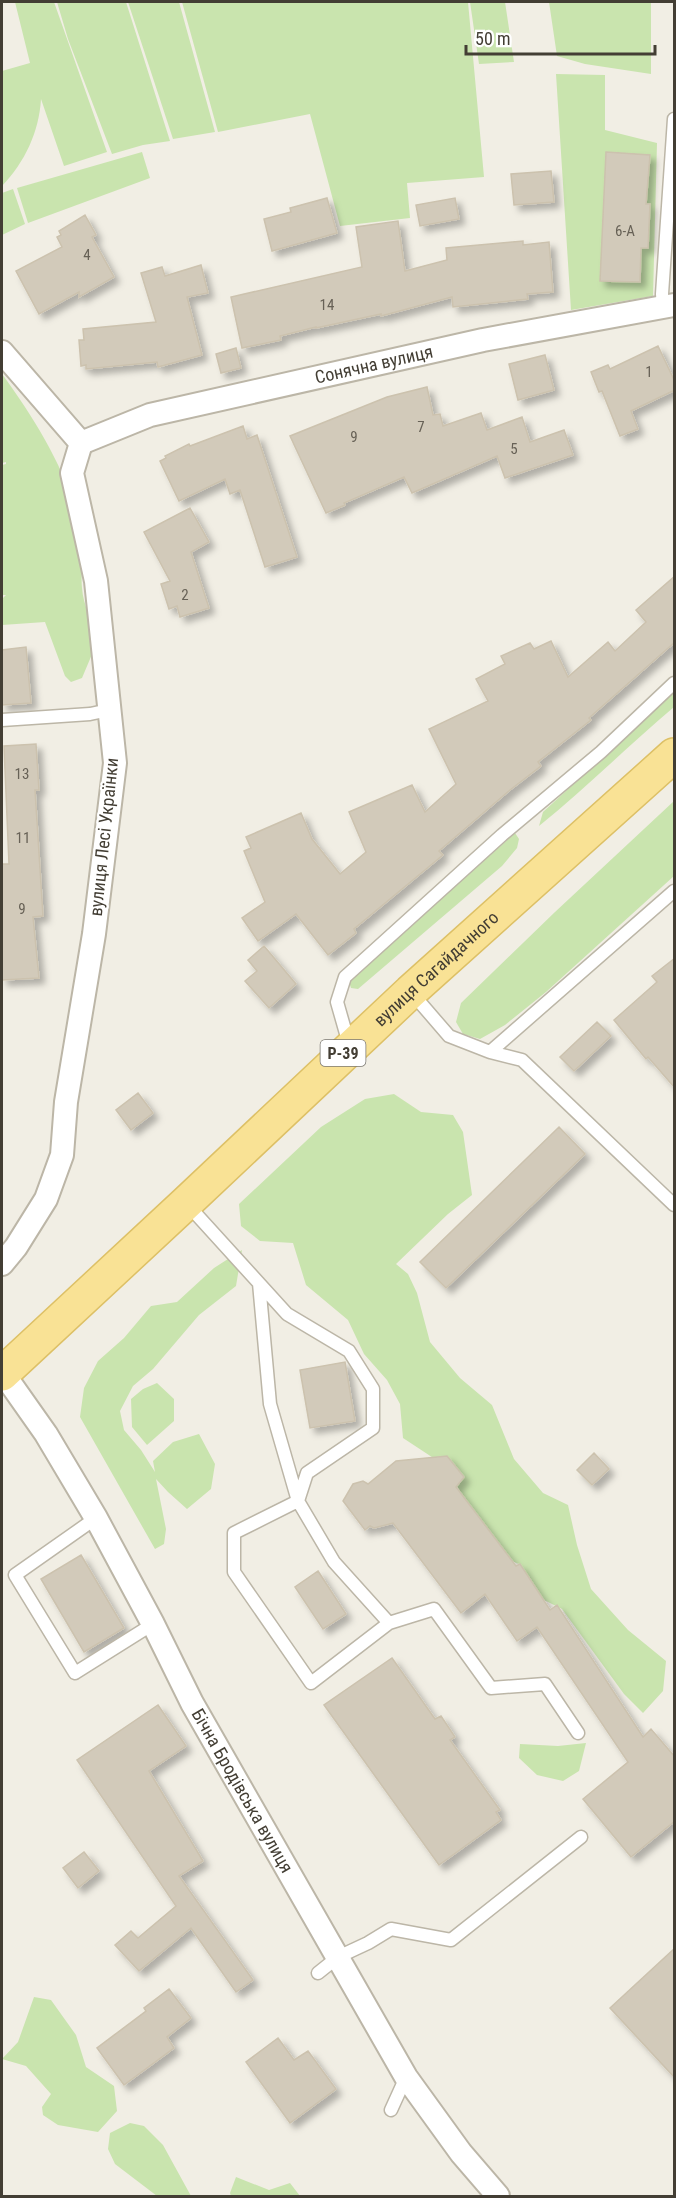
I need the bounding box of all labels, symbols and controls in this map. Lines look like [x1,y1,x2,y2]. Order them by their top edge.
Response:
scale bar [466,18,655,56]
text: 50 m [475,28,510,49]
house number: 6-А [615,222,635,240]
house number: 4 [83,246,91,264]
house number: 14 [320,296,334,314]
street label: Сонячна вулиця [313,341,435,388]
house number: 1 [645,363,653,381]
house number: 7 [417,418,425,436]
house number: 9 [350,428,358,446]
house number: 5 [510,440,518,458]
house number: 2 [181,586,189,604]
street label: вулиця Лесі Українки [85,757,122,917]
house number: 13 [15,765,29,783]
house number: 11 [16,829,30,847]
house number: 9 [18,900,26,918]
street label: вулиця Сагайдачного [369,907,503,1030]
road number: Р-39 [320,1040,366,1066]
street label: Бічна Бродівська вулиця [187,1705,298,1876]

